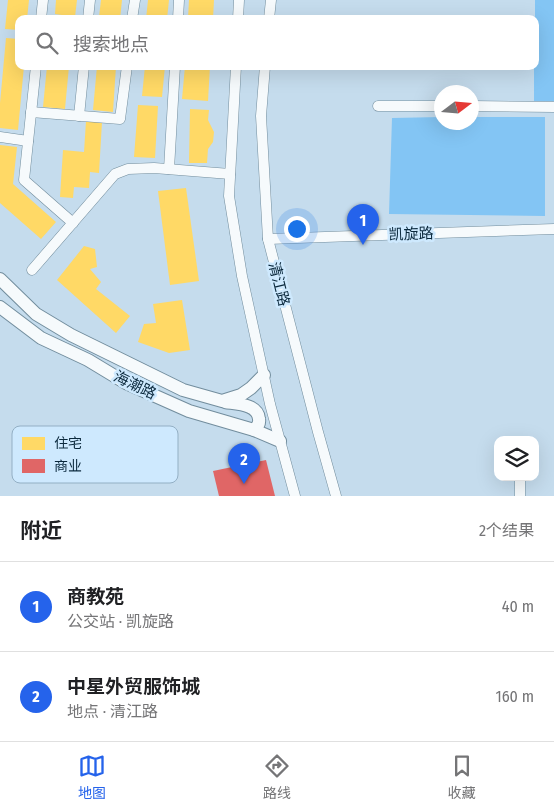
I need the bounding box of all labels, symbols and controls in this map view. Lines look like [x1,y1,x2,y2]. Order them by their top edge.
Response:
search box [15,15,539,70]
icon: search [33,29,61,57]
text: 搜索地点 [73,33,149,56]
north arrow [434,85,479,130]
pin: 1 [347,204,379,245]
your location [284,216,310,242]
street label: 凯旋路 [388,224,434,244]
street label: 清江路 [265,260,293,308]
street label: 海潮路 [111,367,159,403]
legend [12,426,178,483]
text: 住宅 [54,435,82,452]
map controls [494,436,539,481]
button: layers [494,436,539,481]
pin: 2 [228,443,260,484]
text: 商业 [54,458,82,475]
text: 附近 [20,518,62,544]
text: 2个结果 [479,521,534,540]
text: 商教苑 [67,585,124,608]
text: 1 [33,597,39,616]
text: 40 m [502,597,534,616]
text: 公交站 · 凯旋路 [67,612,174,631]
text: 中星外贸服饰城 [67,675,200,698]
text: 2 [32,687,40,706]
text: 160 m [495,687,534,706]
text: 地点 · 清江路 [67,702,158,721]
tab: 地图 [78,752,106,802]
tab: 路线 [263,752,291,802]
tab: 收藏 [448,752,476,802]

